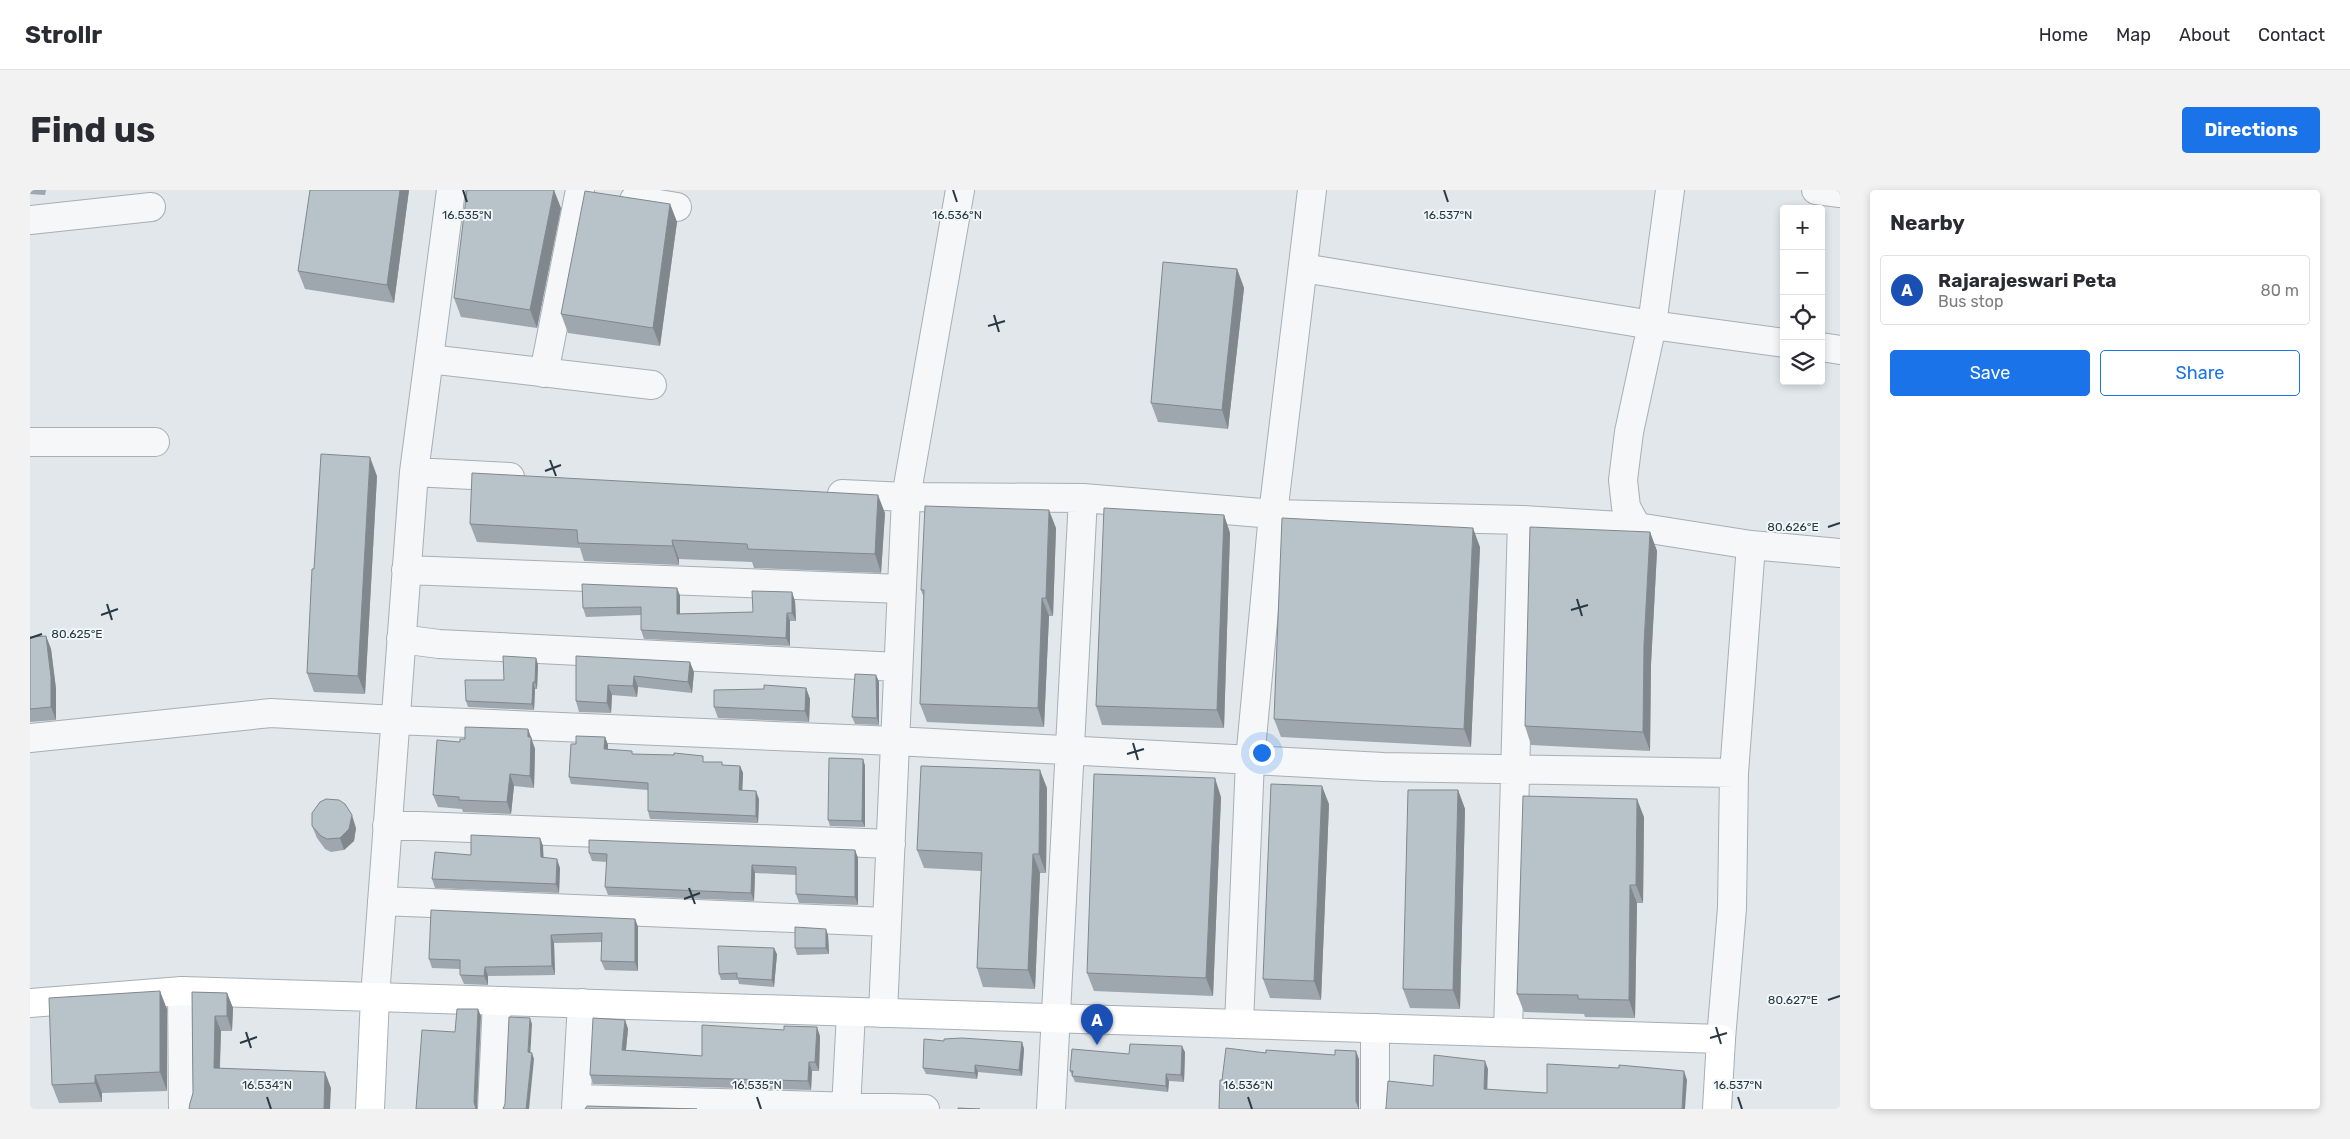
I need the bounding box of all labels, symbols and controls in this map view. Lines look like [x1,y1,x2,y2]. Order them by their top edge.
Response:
text: Strollr [25,21,102,49]
text: Home [2039,24,2088,46]
text: Map [2116,24,2151,46]
text: About [2179,24,2230,46]
text: Contact [2258,24,2325,46]
button: Directions [2182,107,2320,153]
text: Find us [30,109,155,151]
map controls [1780,205,1825,385]
button: + [1780,205,1825,250]
text: 16.535°N [442,208,492,222]
text: 16.536°N [932,208,982,222]
text: 16.537°N [1424,208,1472,222]
text: Nearby [1890,210,1965,235]
button: − [1780,250,1825,295]
text: Rajarajeswari Peta [1938,269,2116,292]
text: A [1901,281,1913,300]
text: 80 m [2261,281,2299,300]
text: Bus stop [1938,292,2004,311]
button: locate [1780,295,1825,340]
button: layers [1780,340,1825,385]
button: Save [1890,350,2090,396]
button: Share [2100,350,2300,396]
text: 80.626°E [1767,520,1819,534]
text: 80.625°E [51,627,103,641]
your location [1249,740,1275,766]
text: 80.627°E [1768,993,1818,1007]
pin: A [1081,1004,1113,1045]
text: 16.534°N [242,1078,292,1092]
text: 16.535°N [732,1078,782,1092]
text: 16.536°N [1223,1078,1273,1092]
text: 16.537°N [1714,1078,1762,1092]

